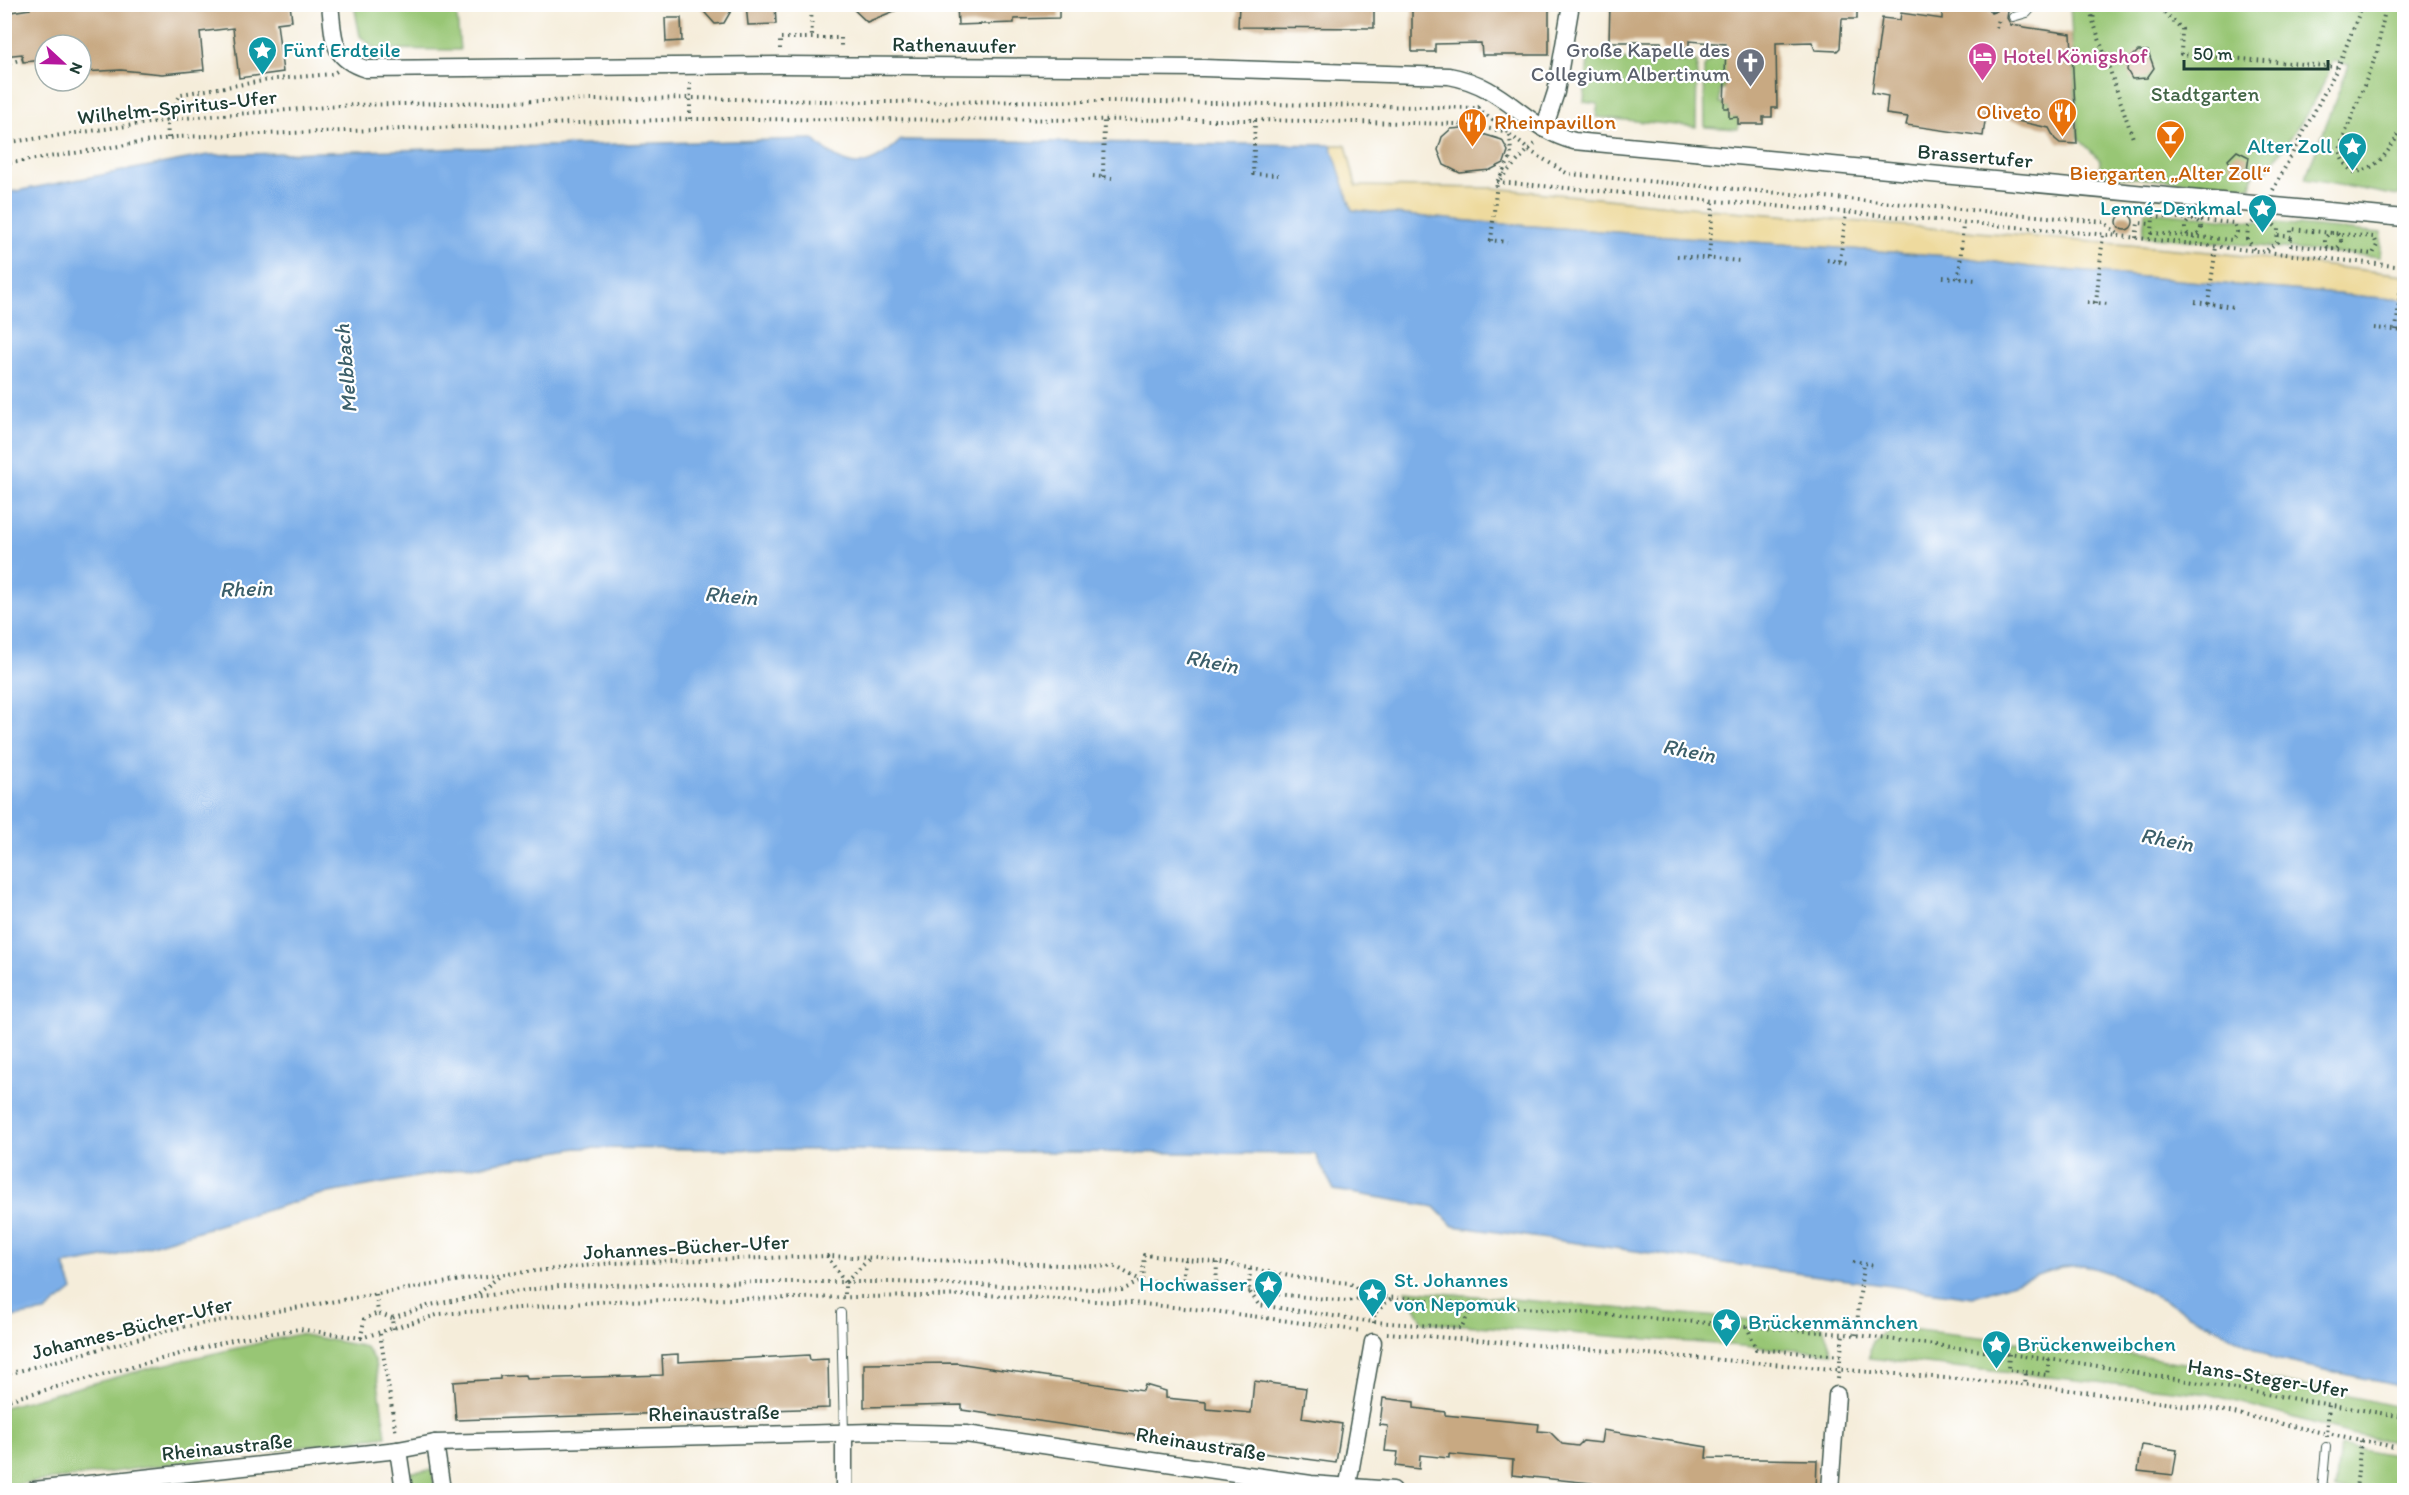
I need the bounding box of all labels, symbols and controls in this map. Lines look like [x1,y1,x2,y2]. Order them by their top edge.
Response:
street label: Rathenauufer [892,31,1016,58]
north arrow [33,33,93,93]
scale bar [2184,33,2328,71]
place icon: Fünf Erdteile [246,34,278,76]
place label: Fünf Erdteile [283,37,401,62]
place label: Große Kapelle des Collegium Albertinum [1531,37,1730,86]
hotel icon: Hotel Königshof [1966,40,1998,82]
place label: Hotel Königshof [2003,43,2148,68]
text: 50 m [2193,43,2233,65]
church icon: Große Kapelle des Collegium Albertinum [1735,46,1767,88]
text: N [66,60,87,77]
park label: Stadtgarten [2151,81,2259,106]
street label: Wilhelm-Spiritus-Ufer [76,84,279,129]
restaurant icon: Oliveto [2046,96,2078,138]
place label: Oliveto [1976,99,2041,124]
restaurant icon: Rheinpavillon [1457,106,1489,148]
place label: Rheinpavillon [1494,109,1616,134]
bar icon: Biergarten „Alter Zoll“ [2154,118,2186,160]
place icon: Alter Zoll [2337,130,2369,172]
place label: Alter Zoll [2247,133,2332,158]
street label: Brassertufer [1916,138,2034,173]
place label: Biergarten „Alter Zoll“ [2070,160,2271,185]
place icon: Lenné-Denkmal [2247,192,2279,234]
place label: Lenné-Denkmal [2100,195,2242,220]
water label: Melbbach [328,323,363,415]
water label: Rhein [219,574,273,603]
water label: Rhein [703,580,759,611]
water label: Rhein [1183,643,1241,680]
water label: Rhein [1660,732,1718,769]
water label: Rhein [2138,821,2196,858]
street label: Johannes-Bücher-Ufer [582,1229,790,1264]
place label: St. Johannes von Nepomuk [1394,1267,1516,1316]
place icon: Hochwasser [1252,1268,1284,1310]
place label: Hochwasser [1139,1271,1248,1296]
place icon: St. Johannes von Nepomuk [1357,1276,1389,1318]
street label: Johannes-Bücher-Ufer [29,1290,236,1365]
place icon: Brückenmännchen [1711,1306,1743,1348]
place label: Brückenmännchen [1748,1309,1918,1334]
place icon: Brückenweibchen [1980,1328,2012,1370]
place label: Brückenweibchen [2017,1331,2176,1356]
street label: Hans-Steger-Ufer [2186,1352,2351,1403]
street label: Rheinaustraße [648,1399,780,1426]
street label: Rheinaustraße [1134,1421,1268,1466]
street label: Rheinaustraße [160,1427,294,1466]

